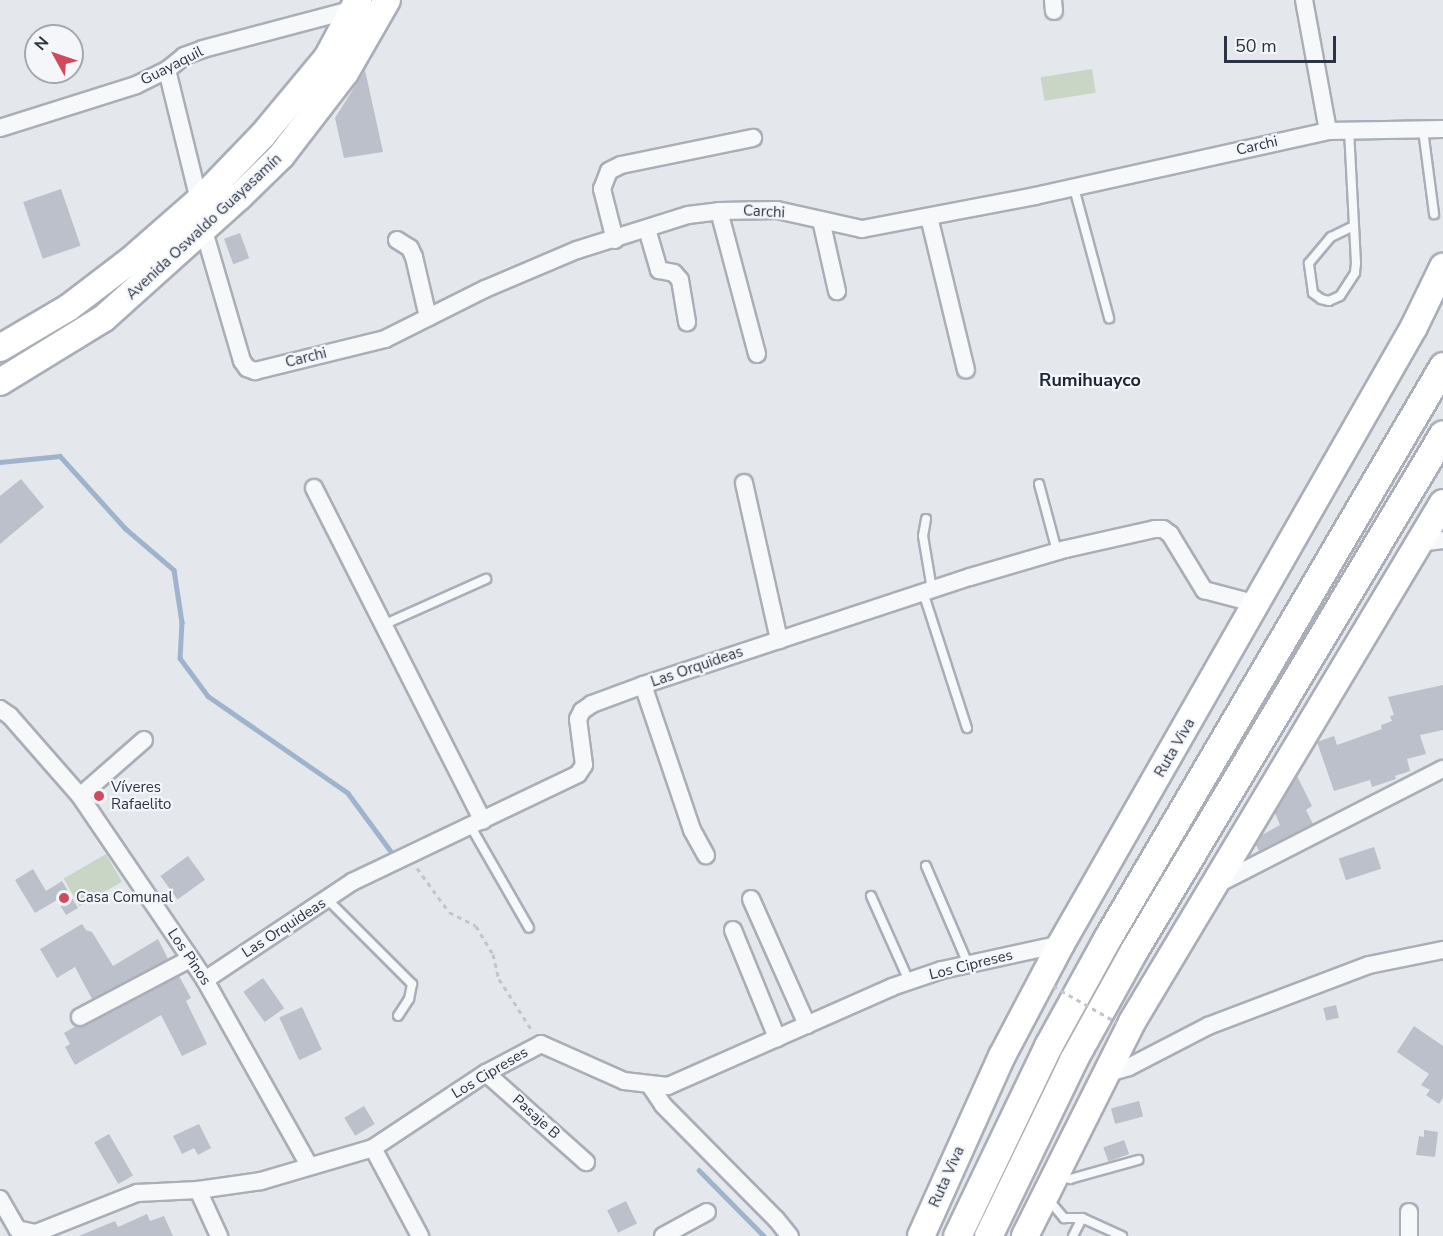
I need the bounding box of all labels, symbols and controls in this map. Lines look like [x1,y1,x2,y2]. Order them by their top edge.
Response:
north arrow [24,24,84,84]
scale bar [1227,24,1340,62]
text: N [29,32,54,55]
text: 50 m [1235,34,1277,58]
street label: Guayaquil [138,43,206,89]
street label: Carchi [1235,133,1279,159]
street label: Avenida Oswaldo Guayasamín [123,150,285,304]
street label: Carchi [743,202,785,222]
street label: Carchi [283,344,329,372]
district label: Rumihuayco [1039,369,1141,391]
street label: Las Orquideas [648,643,746,691]
street label: Ruta Viva [1151,715,1199,781]
place label: Víveres Rafaelito [111,778,171,813]
marker: Víveres Rafaelito [92,789,106,803]
place label: Casa Comunal [76,889,173,907]
marker: Casa Comunal [57,891,71,905]
street label: Las Orquideas [239,894,329,962]
street label: Los Pinos [163,925,215,989]
street label: Los Cipreses [927,946,1015,984]
street label: Los Cipreses [449,1043,531,1103]
street label: Pasaje B [509,1091,563,1143]
street label: Ruta Viva [926,1144,968,1210]

